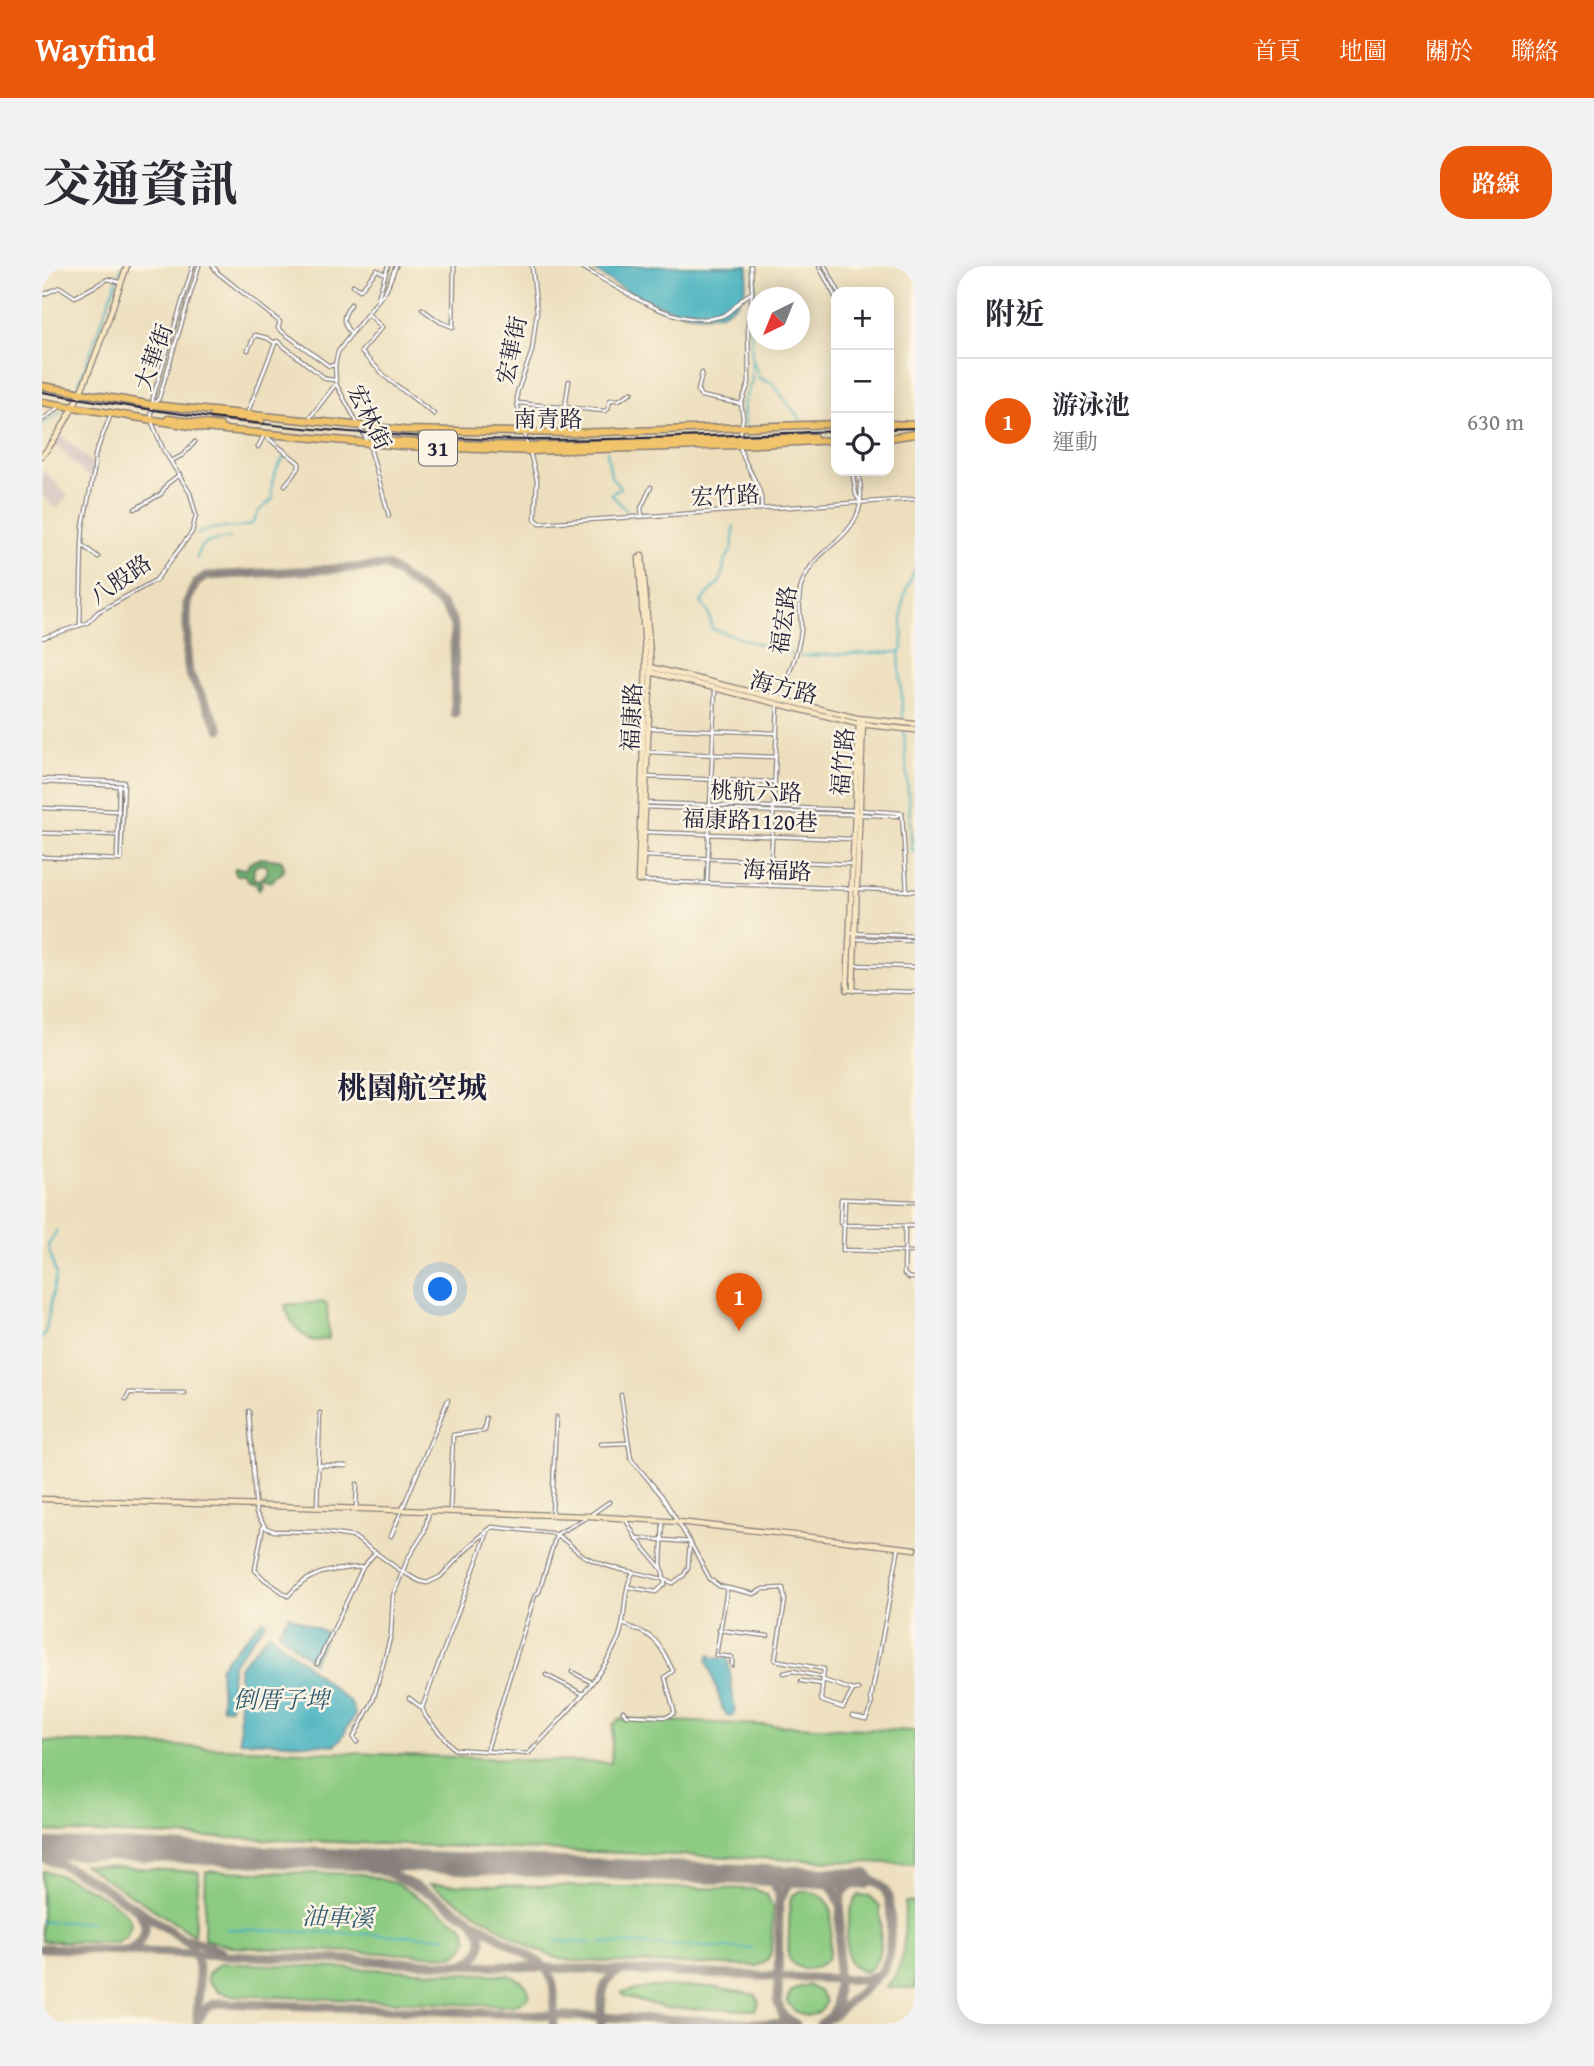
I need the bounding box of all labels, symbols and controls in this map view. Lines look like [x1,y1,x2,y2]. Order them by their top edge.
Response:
text: Wayfind [35,25,156,73]
text: 首頁 [1253,33,1301,68]
text: 地圖 [1339,33,1387,68]
text: 關於 [1425,33,1473,68]
text: 聯絡 [1511,33,1559,68]
button: 路線 [1440,146,1552,219]
text: 交通資訊 [42,147,238,219]
north arrow [747,287,810,350]
map controls [831,287,894,476]
button: + [831,287,894,350]
text: 附近 [985,291,1045,335]
street label: 宏華街 [488,313,534,387]
street label: 大華街 [126,319,180,395]
button: − [831,350,894,413]
street label: 宏林街 [340,379,400,455]
text: 游泳池 [1052,385,1130,424]
street label: 南青路 [514,402,583,435]
text: 1 [1002,405,1014,438]
text: 630 m [1467,405,1524,438]
button: locate [831,413,894,476]
text: 運動 [1052,425,1098,458]
road number: 31 [419,430,457,466]
street label: 宏竹路 [690,477,760,513]
street label: 八股路 [82,546,158,612]
street label: 福宏路 [762,584,804,656]
street label: 海方路 [747,663,821,711]
street label: 福康路 [613,682,649,752]
street label: 福竹路 [823,726,861,798]
street label: 桃航六路 [709,773,803,809]
street label: 福康路1120巷 [681,801,819,839]
street label: 海福路 [742,852,812,888]
district label: 桃園航空城 [337,1065,487,1109]
your location [423,1272,457,1306]
pin: 1 [716,1273,762,1331]
water label: 倒厝子埤 [233,1682,332,1717]
water label: 油車溪 [301,1898,378,1936]

